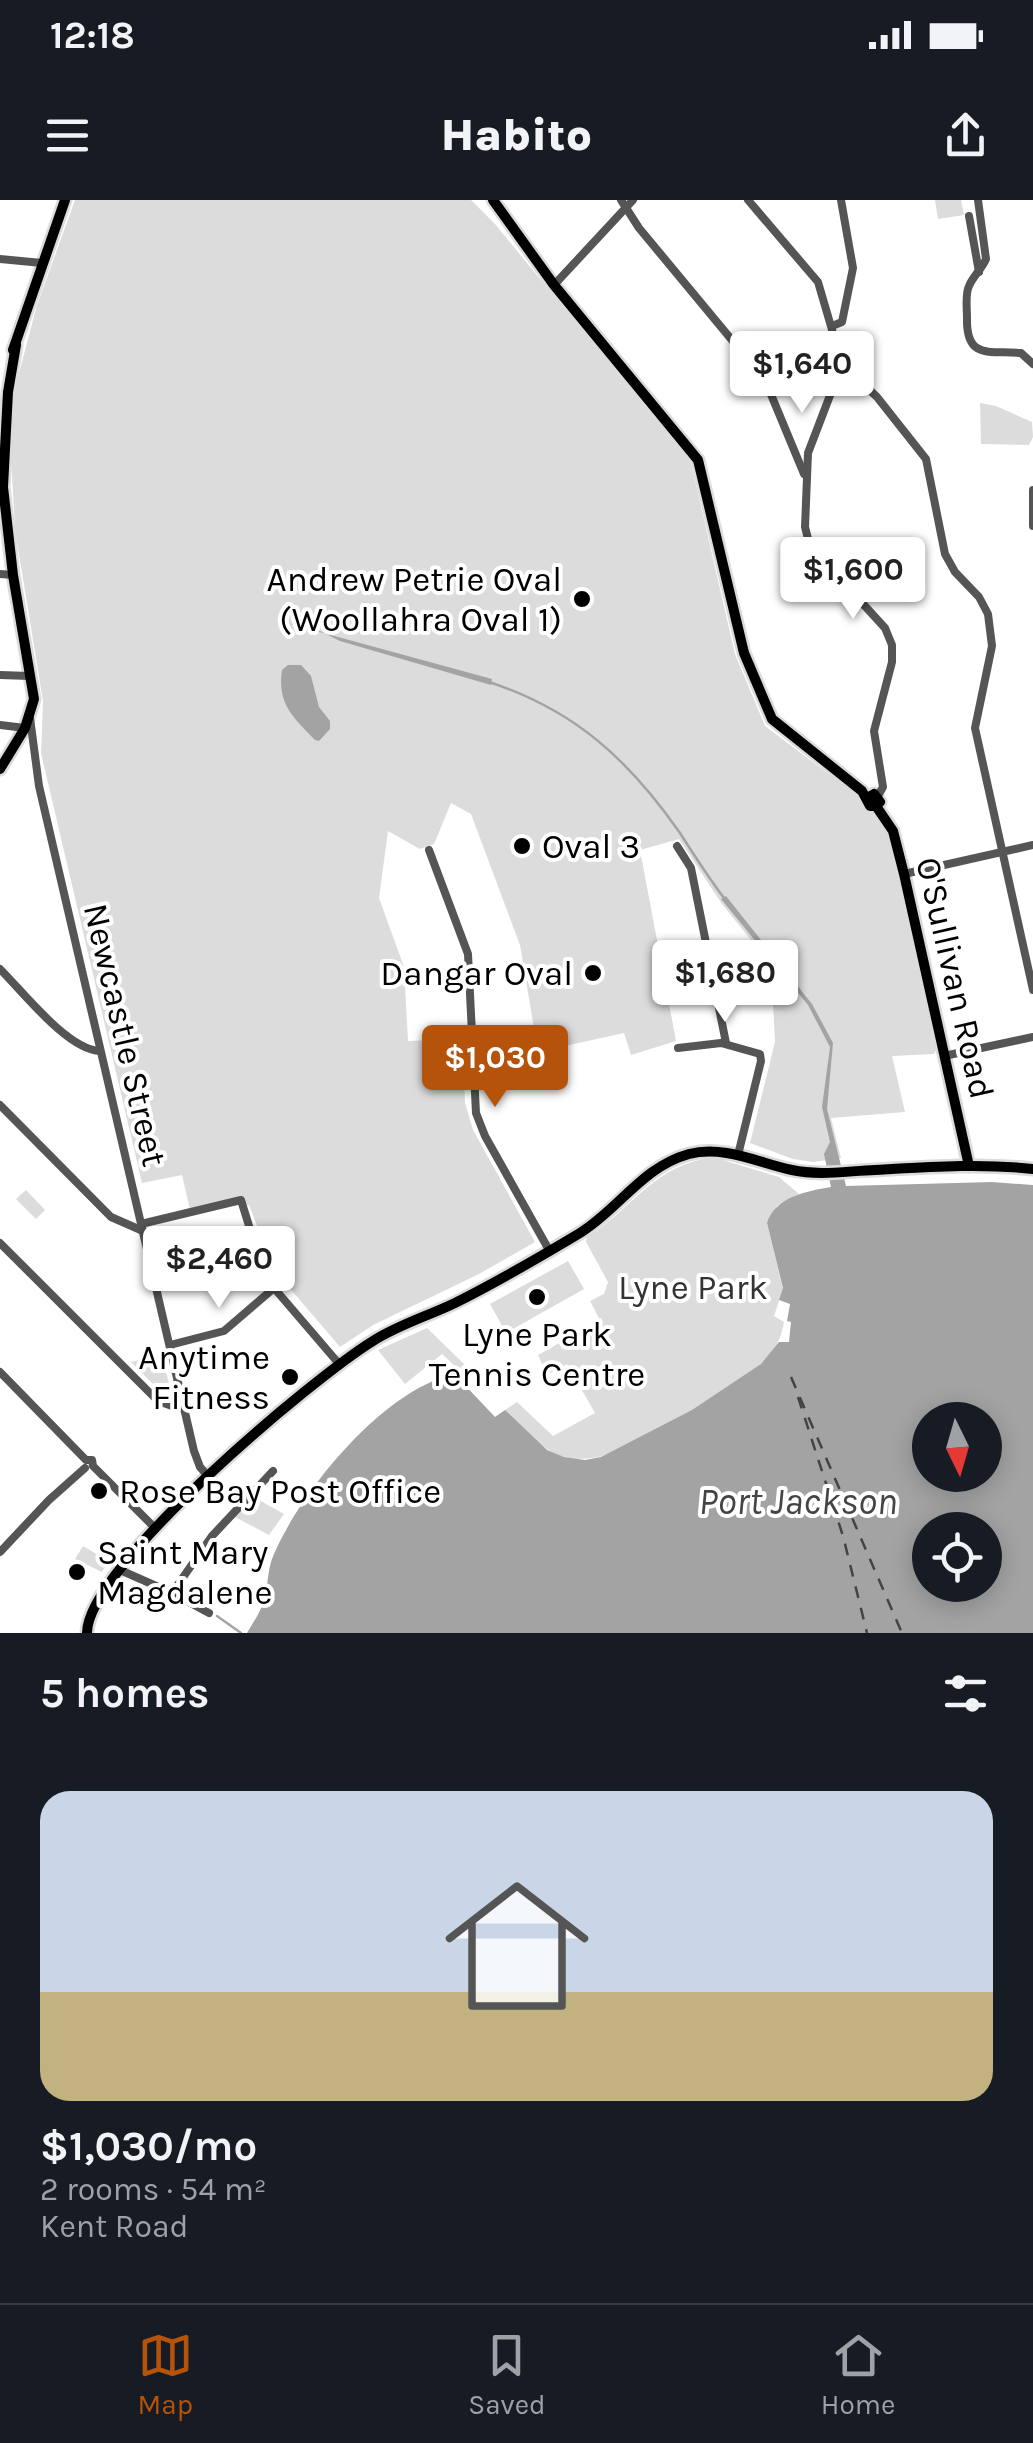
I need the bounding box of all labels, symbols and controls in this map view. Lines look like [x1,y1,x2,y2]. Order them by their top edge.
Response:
text: 12:18 [50,13,135,58]
icon: menu [40,108,95,163]
icon: share [938,108,993,163]
text: Habito [441,109,592,161]
pin: $1,640 [721,331,883,416]
text: $1,640 [752,345,852,382]
pin: $1,600 [772,537,934,622]
text: $1,600 [802,551,904,588]
place label: Andrew Petrie Oval (Woollahra Oval 1) [267,559,562,640]
marker: Andrew Petrie Oval (Woollahra Oval 1) [571,588,593,610]
place label: Oval 3 [542,826,640,867]
marker: Oval 3 [511,835,533,857]
street label: O'Sullivan Road [907,853,1003,1103]
street label: Newcastle Street [75,900,175,1170]
pin: $1,680 [644,940,806,1025]
place label: Dangar Oval [380,953,573,994]
text: $1,680 [674,954,776,991]
marker: Dangar Oval [582,962,604,984]
pin: $1,030 [414,1025,576,1110]
text: $1,030 [444,1039,546,1076]
pin: $2,460 [138,1226,300,1311]
text: $2,460 [165,1240,273,1277]
park label: Lyne Park [618,1267,768,1308]
marker: Lyne Park Tennis Centre [526,1286,548,1308]
place label: Lyne Park Tennis Centre [429,1314,645,1395]
place label: Anytime Fitness [138,1337,270,1418]
marker: Anytime Fitness [279,1366,301,1388]
north arrow [912,1402,1002,1492]
map controls [912,1402,1002,1602]
place label: Rose Bay Post Office [119,1471,441,1512]
water label: Port Jackson [699,1479,897,1524]
marker: Rose Bay Post Office [88,1480,110,1502]
button: locate [912,1512,1002,1602]
place label: Saint Mary Magdalene [97,1532,273,1613]
marker: Saint Mary Magdalene [66,1561,88,1583]
icon: filters [938,1666,993,1721]
text: 5 homes [40,1668,209,1718]
icon: home [427,1856,607,2036]
text: $1,030/mo [40,2121,257,2171]
text: 2 rooms · 54 m² [40,2171,267,2208]
text: Kent Road [40,2208,188,2245]
tab: Map [138,2328,193,2421]
tab: Saved [468,2328,546,2421]
tab: Home [821,2328,895,2421]

